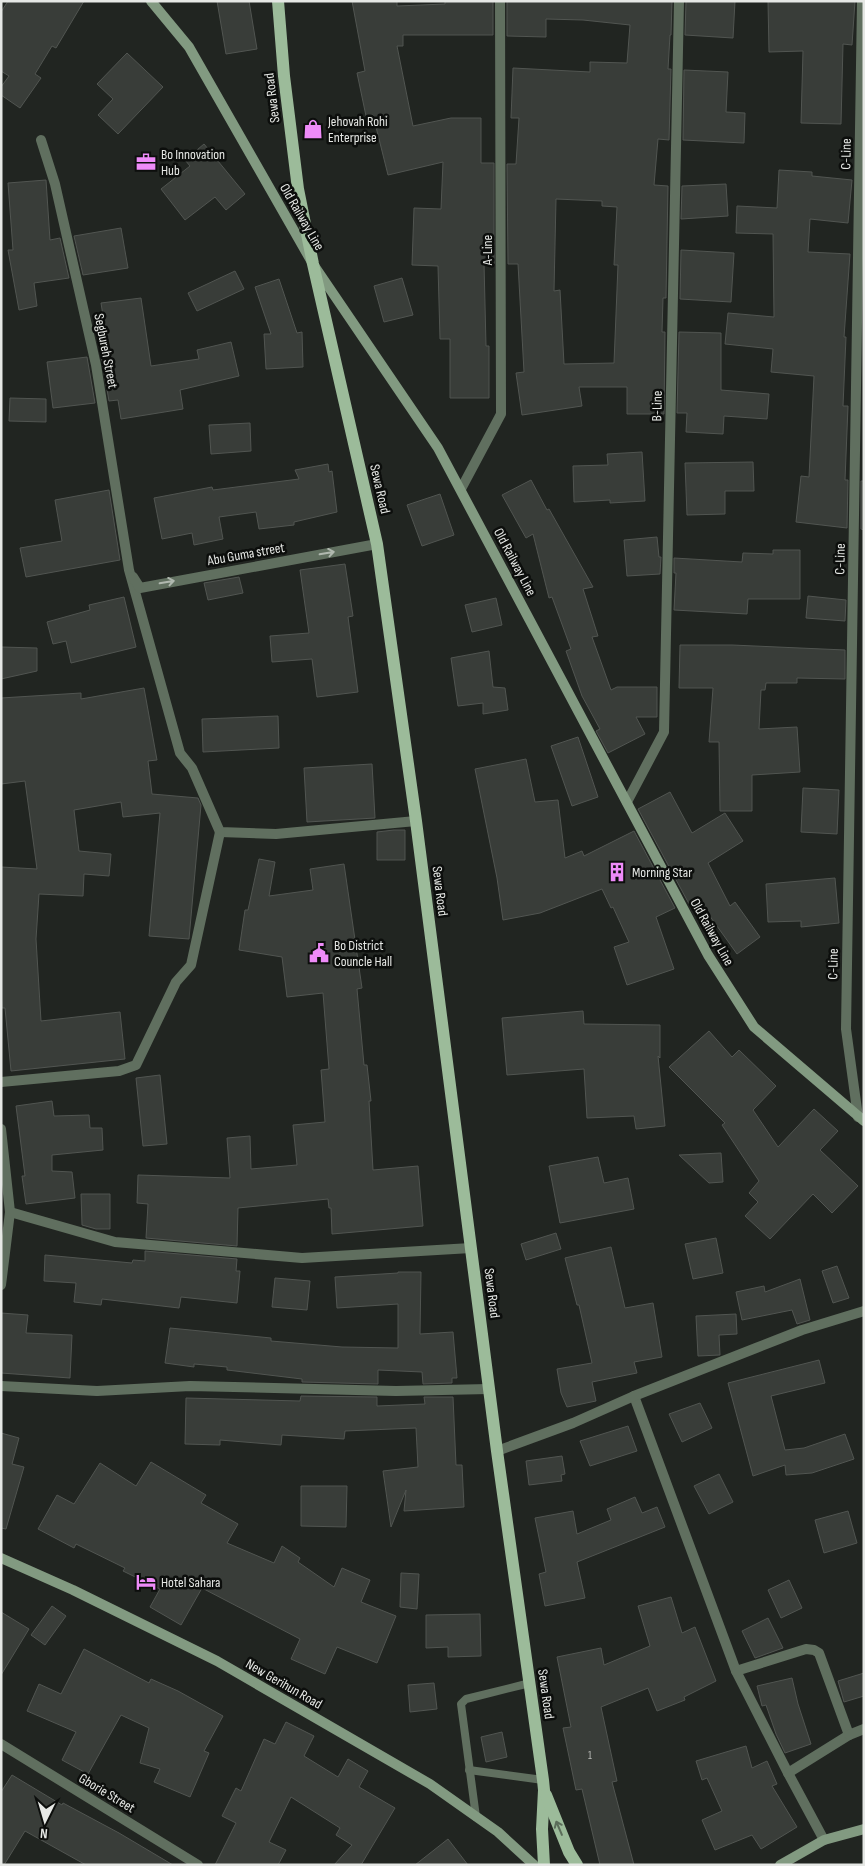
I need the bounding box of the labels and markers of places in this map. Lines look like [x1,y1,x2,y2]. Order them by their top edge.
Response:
place label: Jehovah Rohi Enterprise [327,113,388,146]
shop icon: Jehovah Rohi Enterprise [302,118,324,140]
place label: Bo Innovation Hub [161,146,225,179]
office icon: Bo Innovation Hub [135,151,157,173]
building icon: Morning Star [606,861,628,883]
place label: Morning Star [632,864,692,881]
place label: Bo District Councle Hall [334,937,392,970]
public building icon: Bo District Councle Hall [308,942,330,964]
hotel icon: Hotel Sahara [135,1571,157,1593]
place label: Hotel Sahara [161,1574,221,1591]

